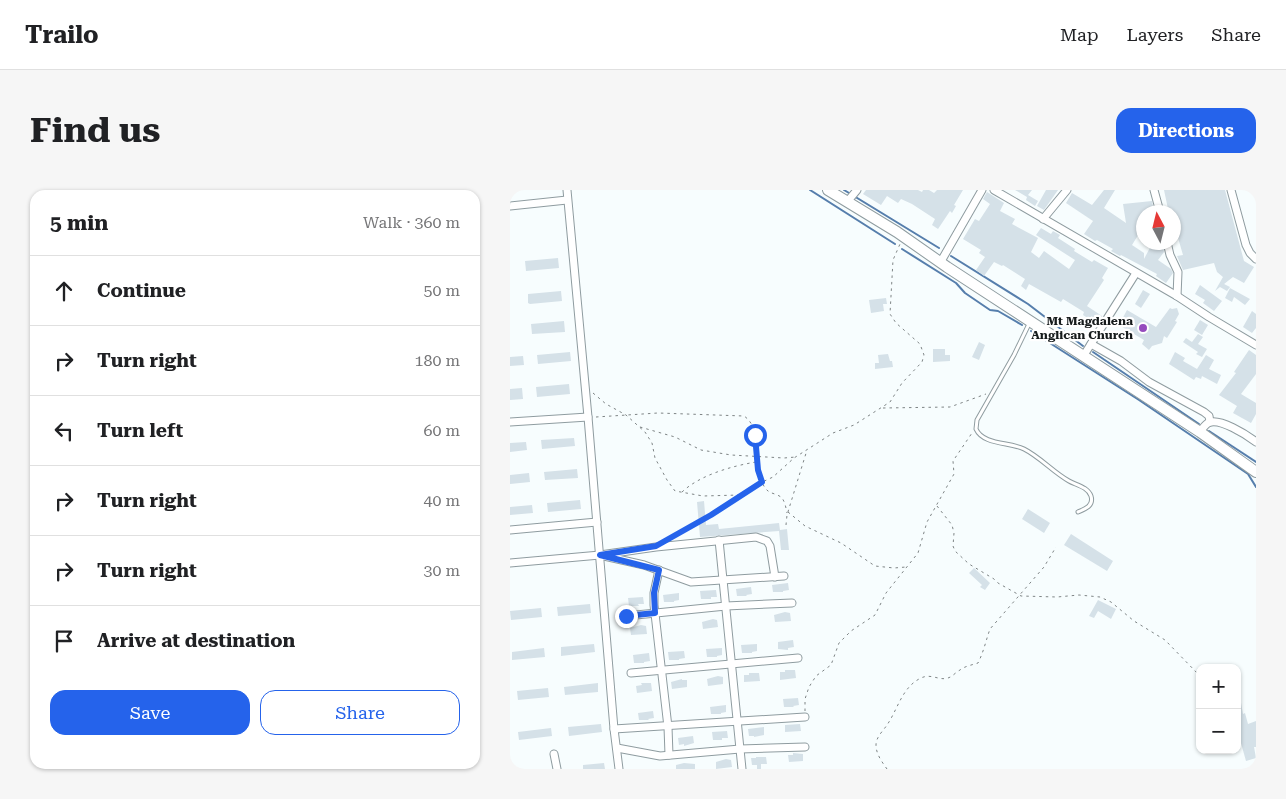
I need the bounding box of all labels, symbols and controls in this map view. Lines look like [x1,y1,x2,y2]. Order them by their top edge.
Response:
text: Trailo [25,21,99,49]
text: Map [1060,24,1099,45]
text: Layers [1127,24,1183,45]
text: Share [1211,24,1261,45]
button: Directions [1116,108,1256,153]
text: Find us [30,110,160,151]
north arrow [1136,205,1181,250]
text: 5 min [50,211,108,235]
text: Walk · 360 m [363,213,460,232]
icon: ahead [50,277,78,305]
text: Continue [97,279,186,302]
text: 50 m [423,281,460,300]
place label: Mt Magdalena Anglican Church [1031,314,1133,342]
marker: Mt Magdalena Anglican Church [1137,322,1149,334]
icon: right [50,347,78,375]
text: Turn right [97,349,197,372]
text: 180 m [414,351,460,370]
icon: left [50,417,78,445]
text: Turn left [97,419,183,442]
text: 60 m [423,421,460,440]
route start [744,424,767,447]
icon: right [50,487,78,515]
text: Turn right [97,489,197,512]
text: 40 m [423,491,460,510]
icon: right [50,557,78,585]
text: Turn right [97,559,197,582]
text: 30 m [423,561,460,580]
route end [615,605,638,628]
icon: arrive [50,627,78,655]
text: Arrive at destination [97,629,295,652]
map controls [1196,664,1241,754]
button: + [1196,664,1241,709]
button: Save [50,690,250,735]
button: Share [260,690,460,735]
button: − [1196,709,1241,754]

